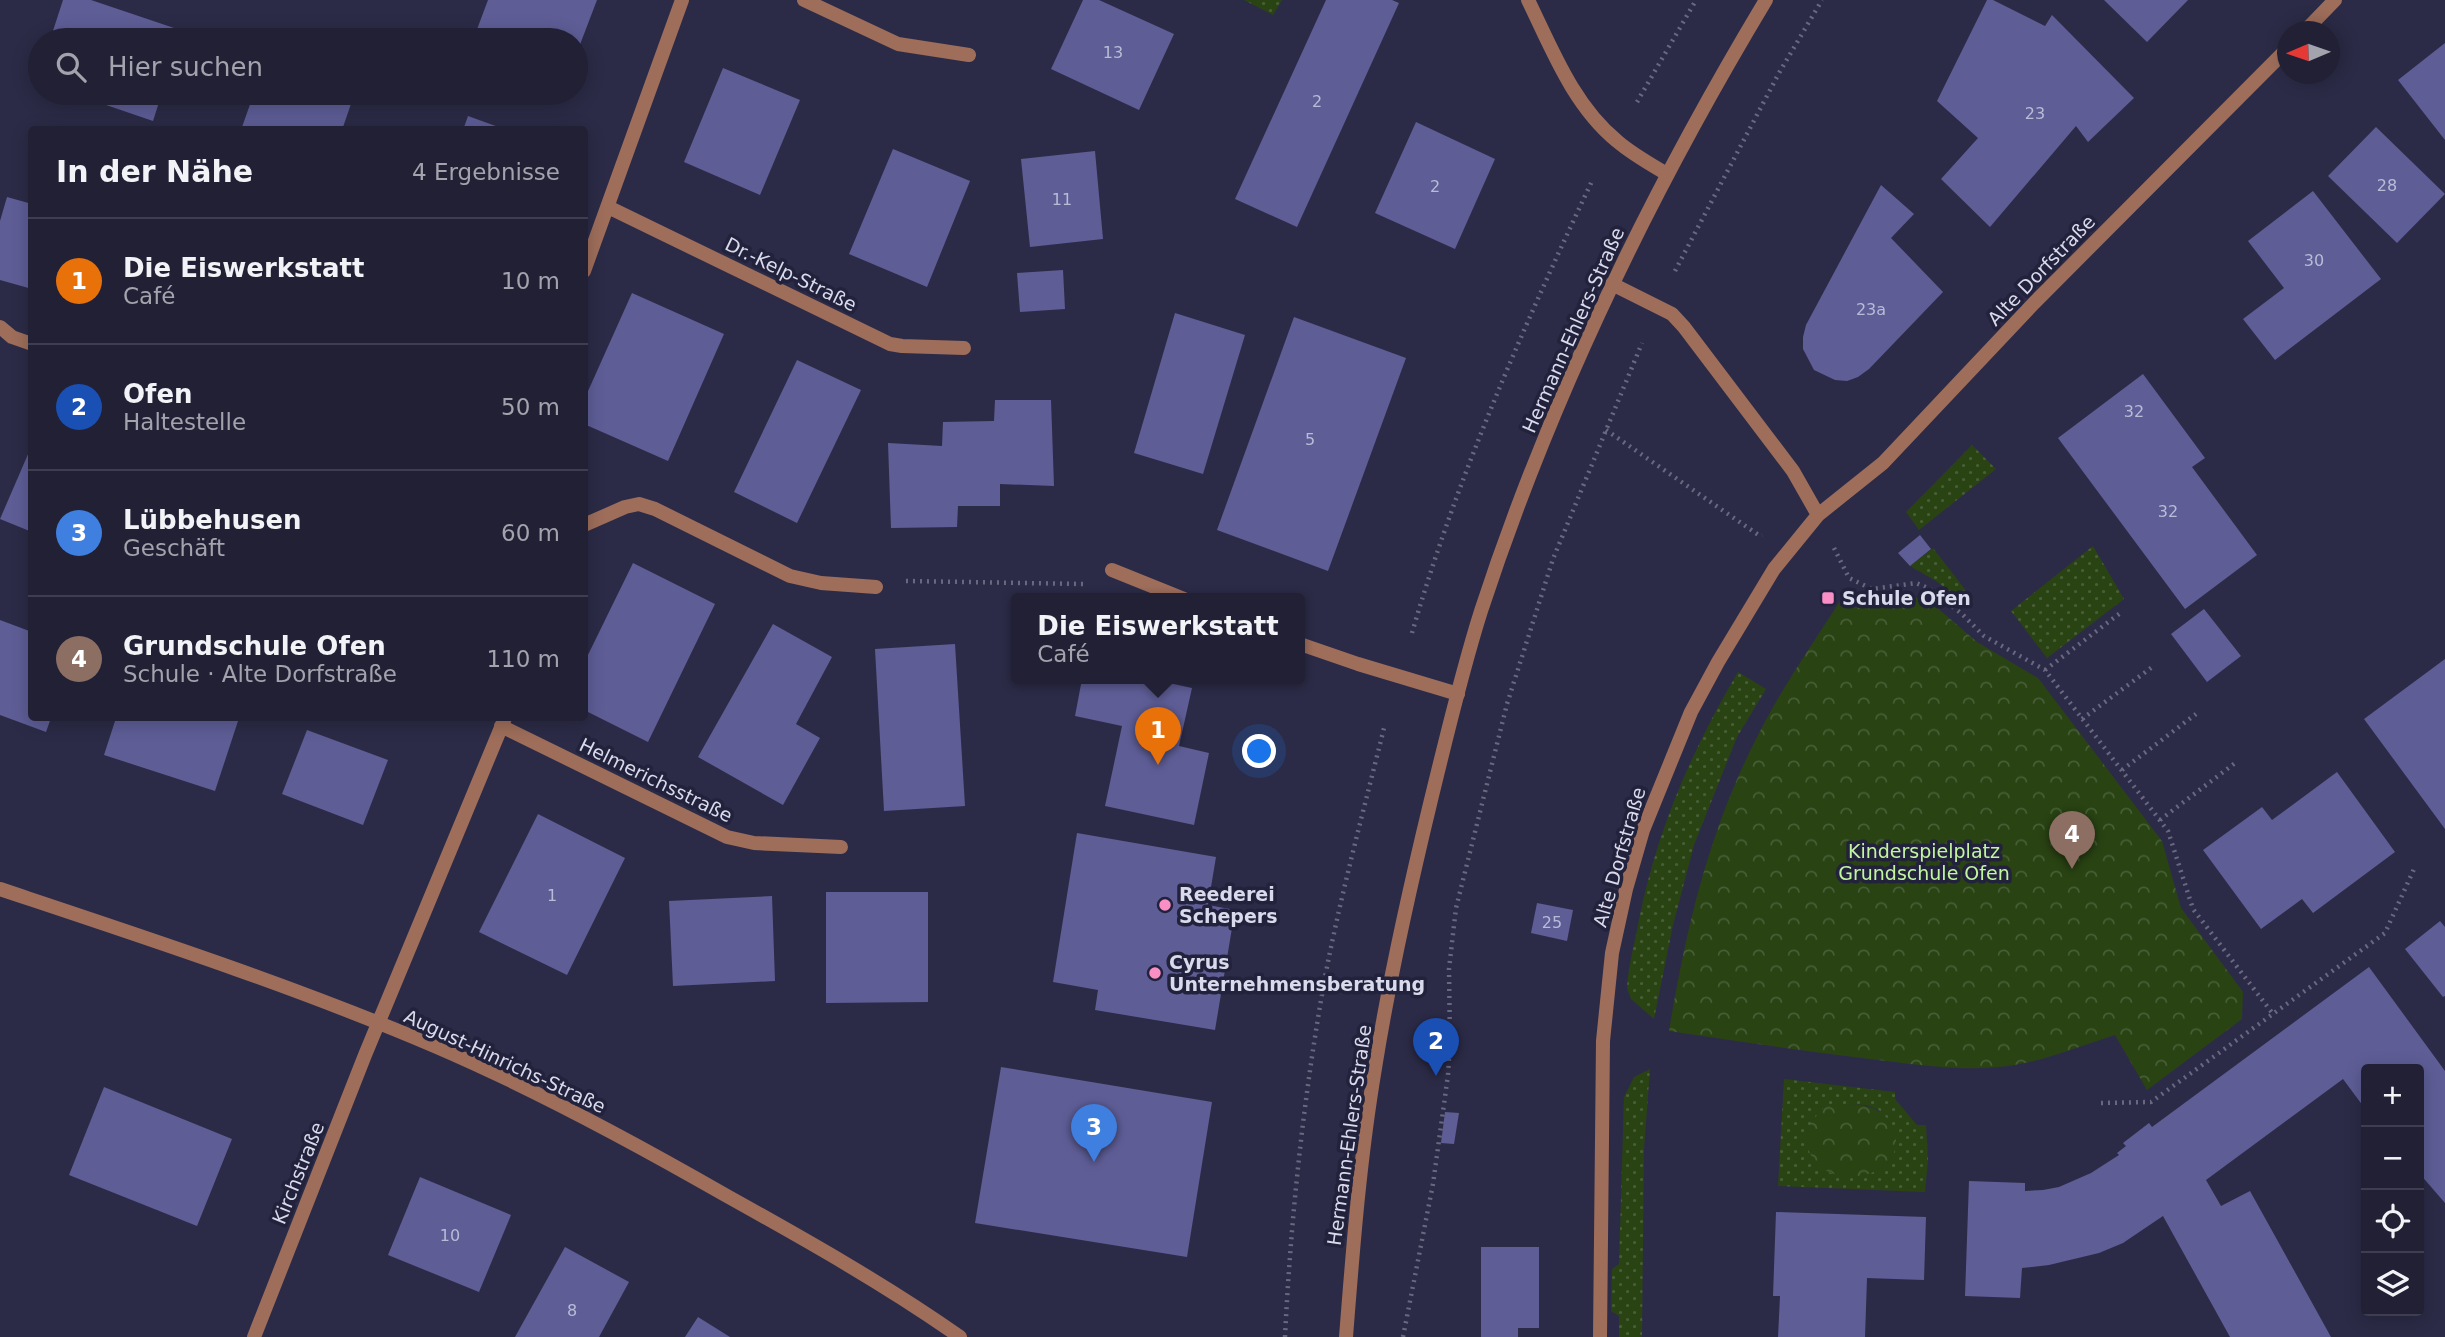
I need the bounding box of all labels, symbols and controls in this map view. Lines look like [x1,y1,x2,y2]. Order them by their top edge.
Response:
north arrow [2277,21,2340,84]
search box [28,28,588,105]
house number: 13 [1103,43,1123,62]
icon: search [52,48,90,86]
text: Hier suchen [108,52,263,82]
house number: 2 [1312,92,1322,111]
house number: 23 [2025,104,2045,123]
text: In der Nähe [56,154,253,189]
text: 4 Ergebnisse [412,159,560,185]
house number: 28 [2377,176,2397,195]
house number: 2 [1430,177,1440,196]
house number: 11 [1052,190,1072,209]
street label: Alte Dorfstraße [1983,210,2099,330]
street label: Hermann-Ehlers-Straße [1518,224,1628,436]
street label: Dr.-Kelp-Straße [722,233,860,315]
house number: 30 [2304,251,2324,270]
text: Die Eiswerkstatt [123,253,364,283]
text: 1 [71,268,87,294]
text: 10 m [501,268,560,294]
text: Café [123,283,175,309]
house number: 23a [1856,300,1886,319]
text: Ofen [123,379,193,409]
text: 2 [71,394,87,420]
text: 50 m [501,394,560,420]
house number: 32 [2124,402,2144,421]
text: Haltestelle [123,409,246,435]
house number: 5 [1305,430,1315,449]
house number: 32 [2158,502,2178,521]
text: Lübbehusen [123,505,302,535]
text: 3 [71,520,87,546]
text: 60 m [501,520,560,546]
text: Geschäft [123,535,225,561]
place label: Schule Ofen [1842,587,1971,609]
marker: Schule Ofen [1820,590,1836,606]
popup [1011,593,1305,684]
text: Die Eiswerkstatt [1037,611,1279,641]
text: Grundschule Ofen [123,631,386,661]
text: Café [1037,641,1090,667]
text: 4 [71,646,87,672]
text: 110 m [486,646,560,672]
text: Schule · Alte Dorfstraße [123,661,397,687]
pin: 1 [1135,707,1181,765]
street label: Helmerichsstraße [576,733,736,827]
your location [1242,734,1276,768]
street label: Alte Dorfstraße [1588,784,1650,930]
pin: 4 [2049,811,2095,869]
park label: Kinderspielplatz Grundschule Ofen [1838,840,2010,884]
place label: Reederei Schepers [1179,883,1278,927]
house number: 1 [547,886,557,905]
marker: Reederei Schepers [1157,897,1173,913]
house number: 25 [1542,913,1562,932]
place label: Cyrus Unternehmensberatung [1169,951,1425,995]
marker: Cyrus Unternehmensberatung [1147,965,1163,981]
street label: August-Hinrichs-Straße [401,1005,609,1117]
pin: 2 [1413,1018,1459,1076]
street label: Hermann-Ehlers-Straße [1323,1023,1375,1247]
map controls [2361,1064,2424,1316]
button: + [2361,1064,2424,1127]
pin: 3 [1071,1104,1117,1162]
street label: Kirchstraße [268,1119,328,1227]
button: − [2361,1127,2424,1190]
button: locate [2361,1190,2424,1253]
house number: 10 [440,1226,460,1245]
button: layers [2361,1253,2424,1316]
house number: 8 [567,1301,577,1320]

